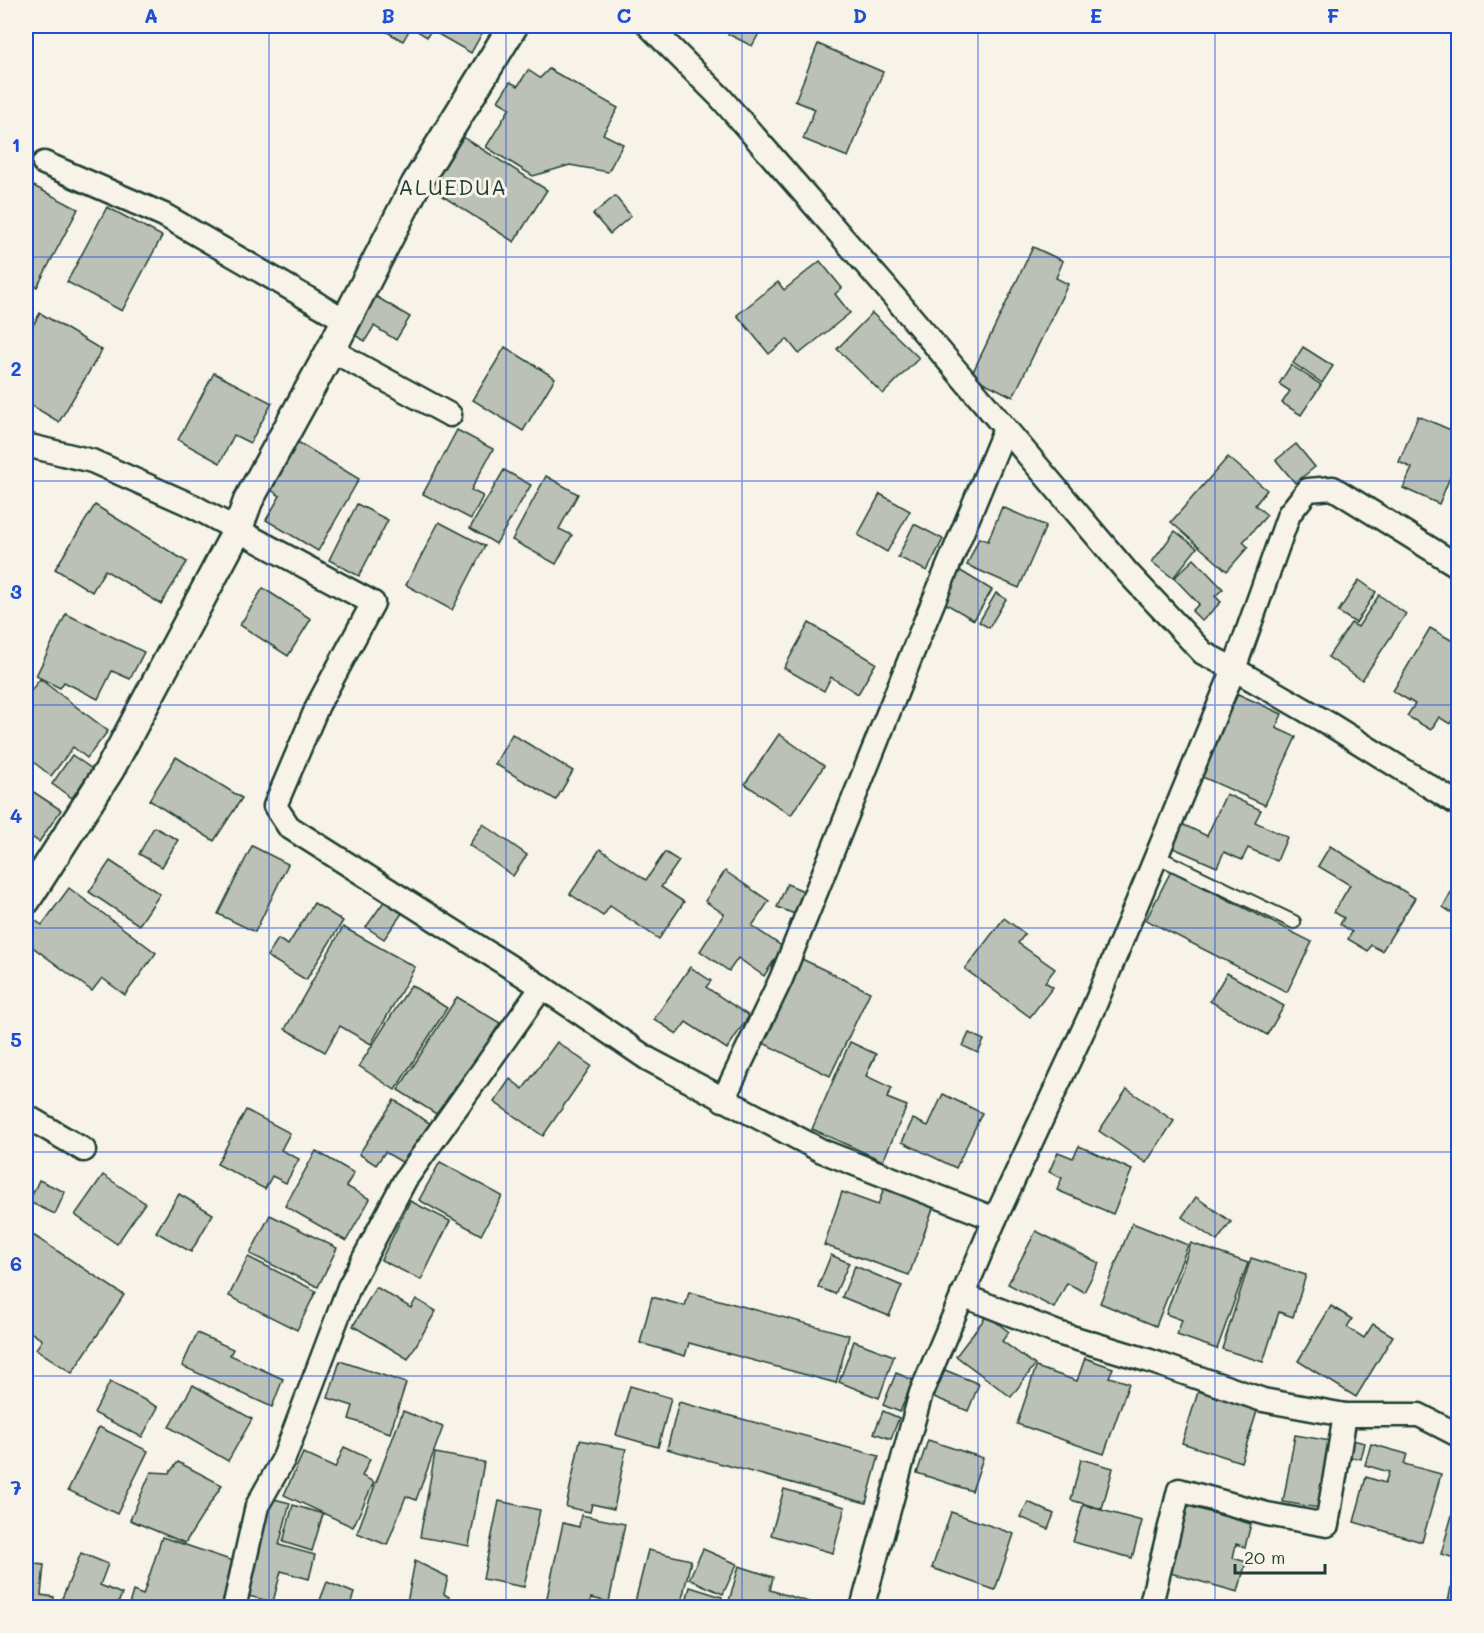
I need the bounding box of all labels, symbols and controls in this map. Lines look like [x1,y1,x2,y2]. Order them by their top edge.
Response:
text: A [144,2,158,28]
text: B [381,2,395,28]
text: C [617,2,632,28]
text: D [853,2,867,28]
text: E [1090,2,1102,28]
text: F [1327,2,1340,28]
text: 1 [12,131,20,157]
district label: ALUEDUA [398,172,508,201]
text: 2 [10,355,22,381]
text: 3 [10,578,22,604]
text: 4 [10,802,23,828]
text: 5 [10,1026,22,1052]
text: 6 [10,1250,22,1276]
text: 7 [10,1474,22,1500]
scale bar [1235,1537,1325,1575]
text: 20 m [1244,1545,1285,1569]

